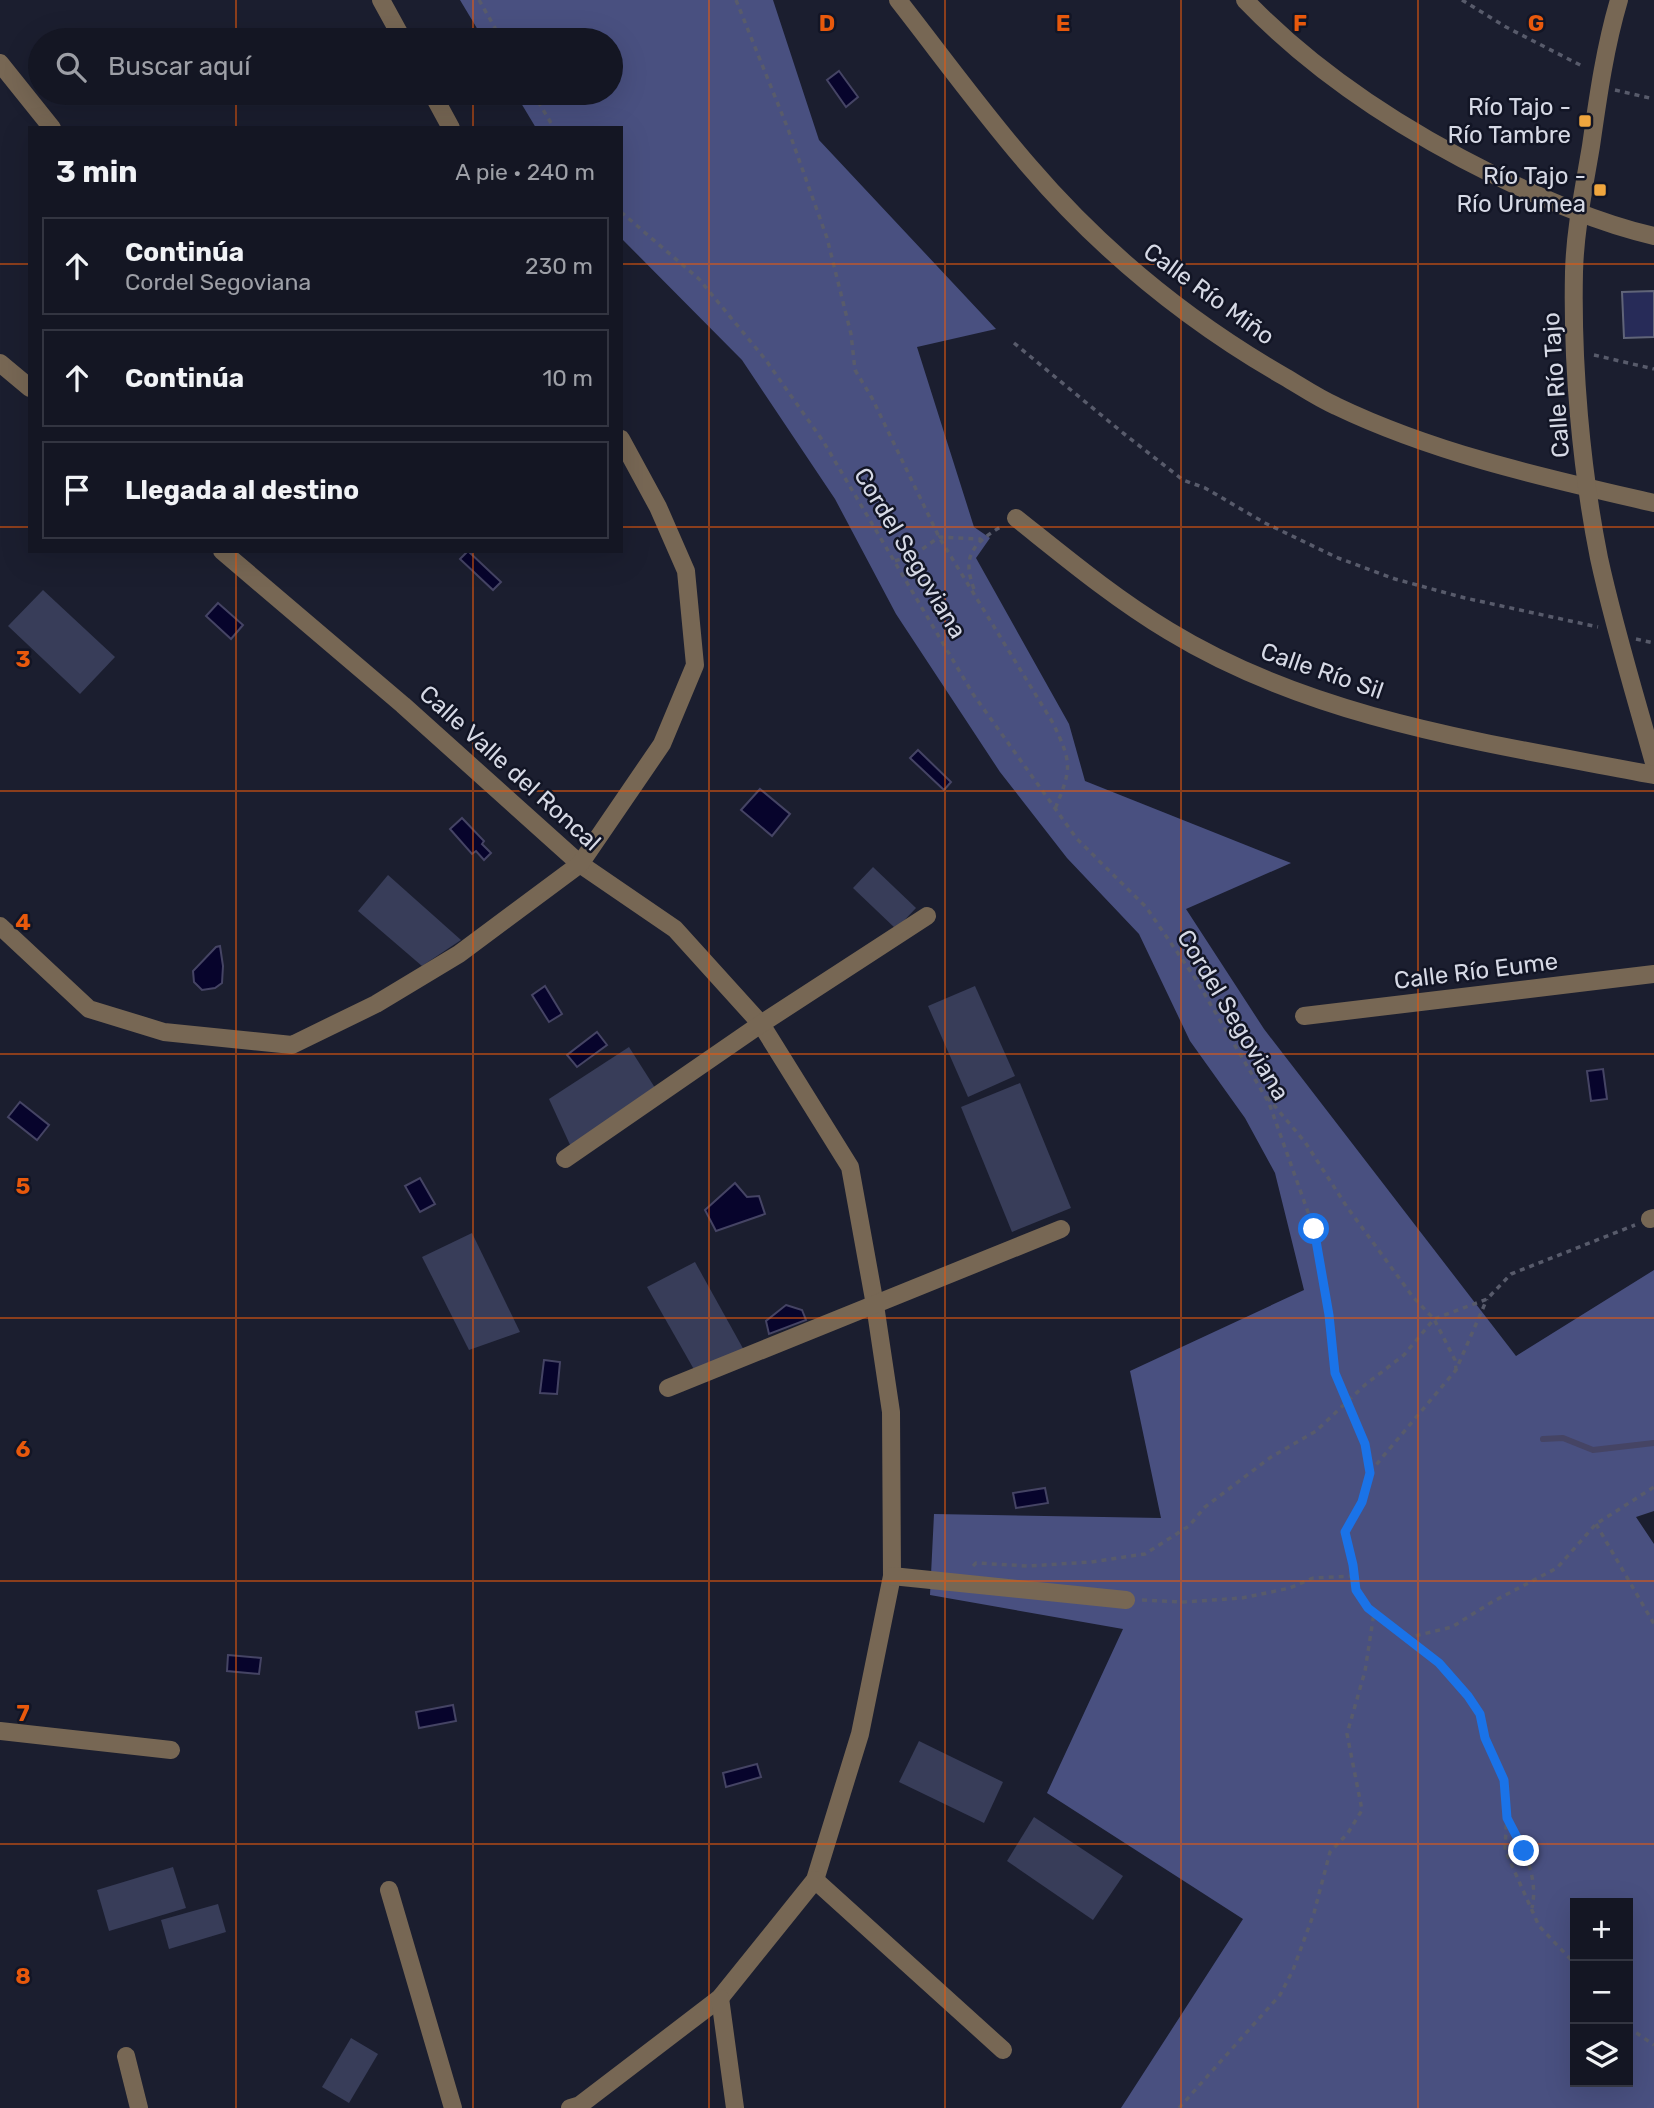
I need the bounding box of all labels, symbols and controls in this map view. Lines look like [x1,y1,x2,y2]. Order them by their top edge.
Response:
text: D [819,9,835,37]
text: E [1056,9,1070,37]
text: F [1293,9,1307,37]
text: G [1528,9,1544,37]
search box [28,28,623,105]
icon: search [52,48,90,86]
text: Buscar aquí [108,51,250,82]
place label: Río Tajo - Río Tambre [1448,93,1571,149]
marker: Río Tajo - Río Tambre [1577,113,1593,129]
text: 3 min [56,154,138,190]
text: A pie · 240 m [455,158,595,186]
place label: Río Tajo - Río Urumea [1456,162,1586,218]
marker: Río Tajo - Río Urumea [1592,182,1608,198]
text: Continúa [125,237,244,268]
street label: Calle Río Miño [1138,237,1280,351]
icon: ahead [58,247,96,285]
text: 230 m [525,252,593,280]
text: Cordel Segoviana [125,268,311,296]
street label: Calle Río Tajo [1537,311,1575,459]
icon: ahead [58,359,96,397]
text: Continúa [125,363,244,394]
text: 10 m [542,364,593,392]
street label: Cordel Segoviana [848,463,972,643]
icon: arrive [58,471,96,509]
text: Llegada al destino [125,475,359,506]
street label: Calle Río Sil [1257,637,1387,705]
text: 3 [15,645,31,673]
street label: Calle Valle del Roncal [414,679,606,857]
text: 4 [15,908,31,936]
street label: Cordel Segoviana [1171,925,1295,1105]
street label: Calle Río Eume [1392,947,1560,995]
text: 5 [16,1172,31,1200]
route start [1298,1213,1329,1244]
text: 6 [16,1435,31,1463]
text: 7 [16,1699,30,1727]
route end [1508,1835,1539,1866]
map controls [1570,1898,1633,2087]
button: + [1570,1898,1633,1961]
button: − [1570,1961,1633,2024]
text: 8 [15,1962,31,1990]
button: layers [1570,2024,1633,2087]

